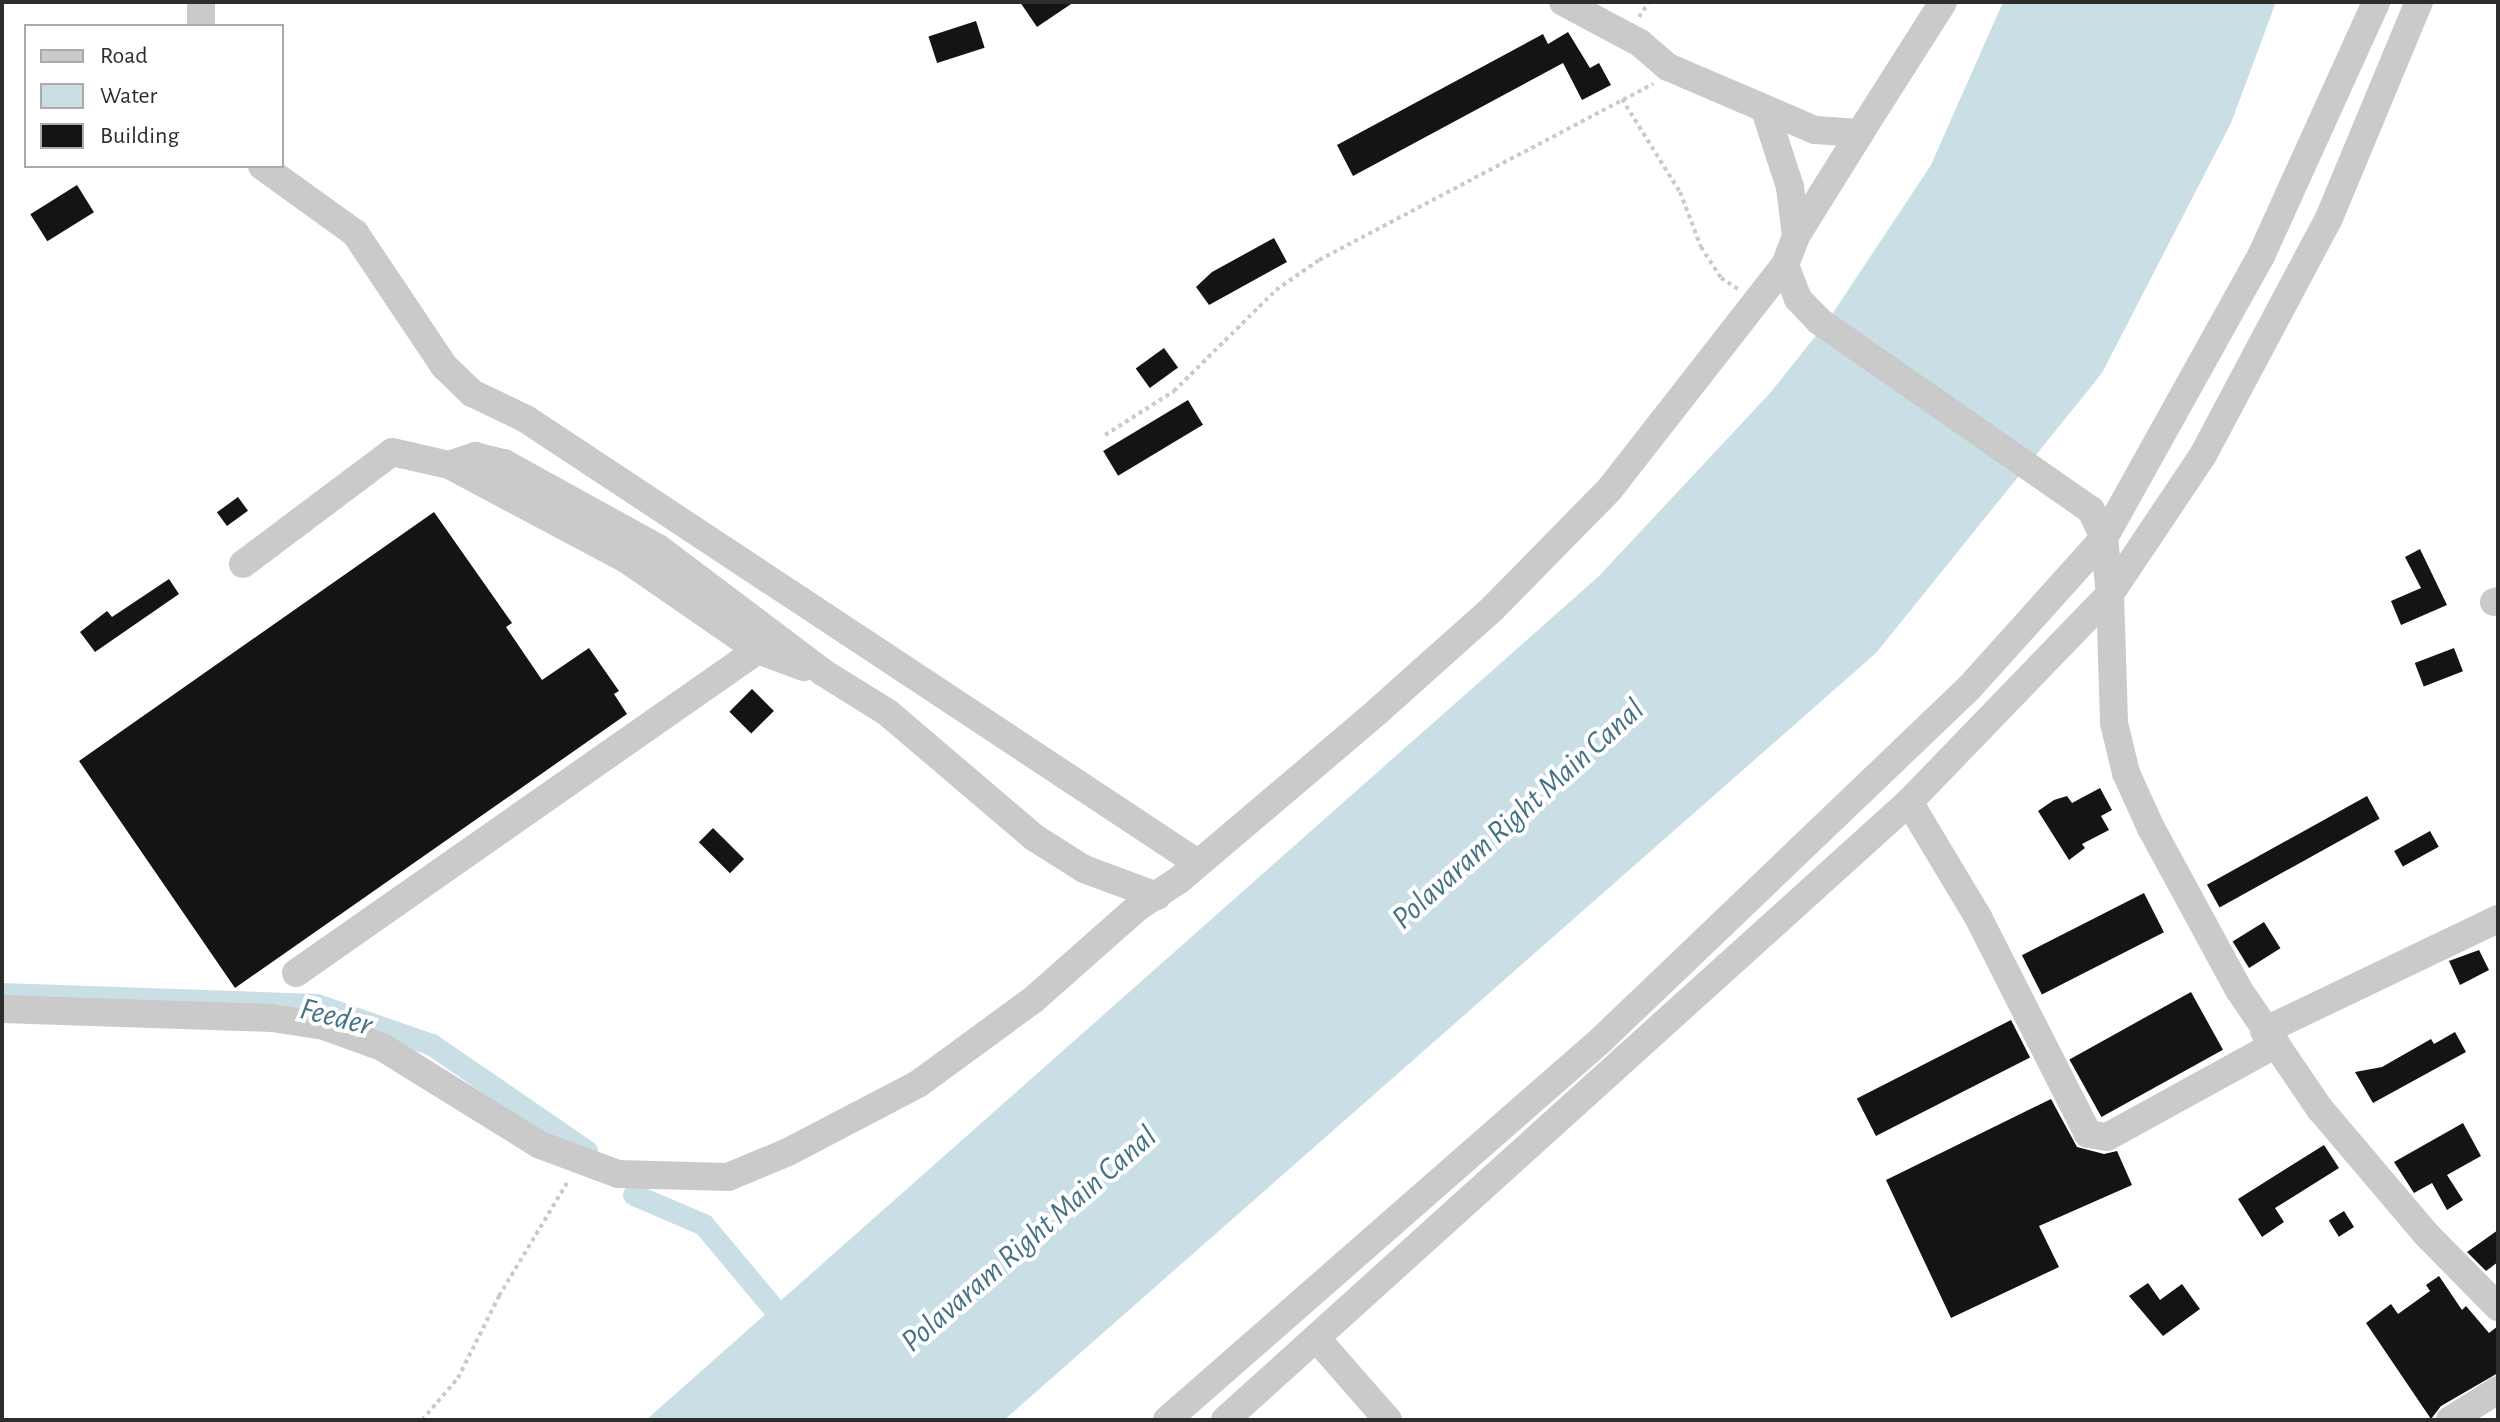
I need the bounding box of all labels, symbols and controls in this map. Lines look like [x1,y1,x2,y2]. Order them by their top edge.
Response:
legend [24,24,284,168]
text: Road [100,44,148,68]
text: Water [100,84,157,108]
text: Building [100,124,179,148]
water label: Polavaram Right Main Canal [1384,690,1652,938]
water label: Feeder [296,990,376,1044]
water label: Polavaram Right Main Canal [893,1117,1165,1361]

